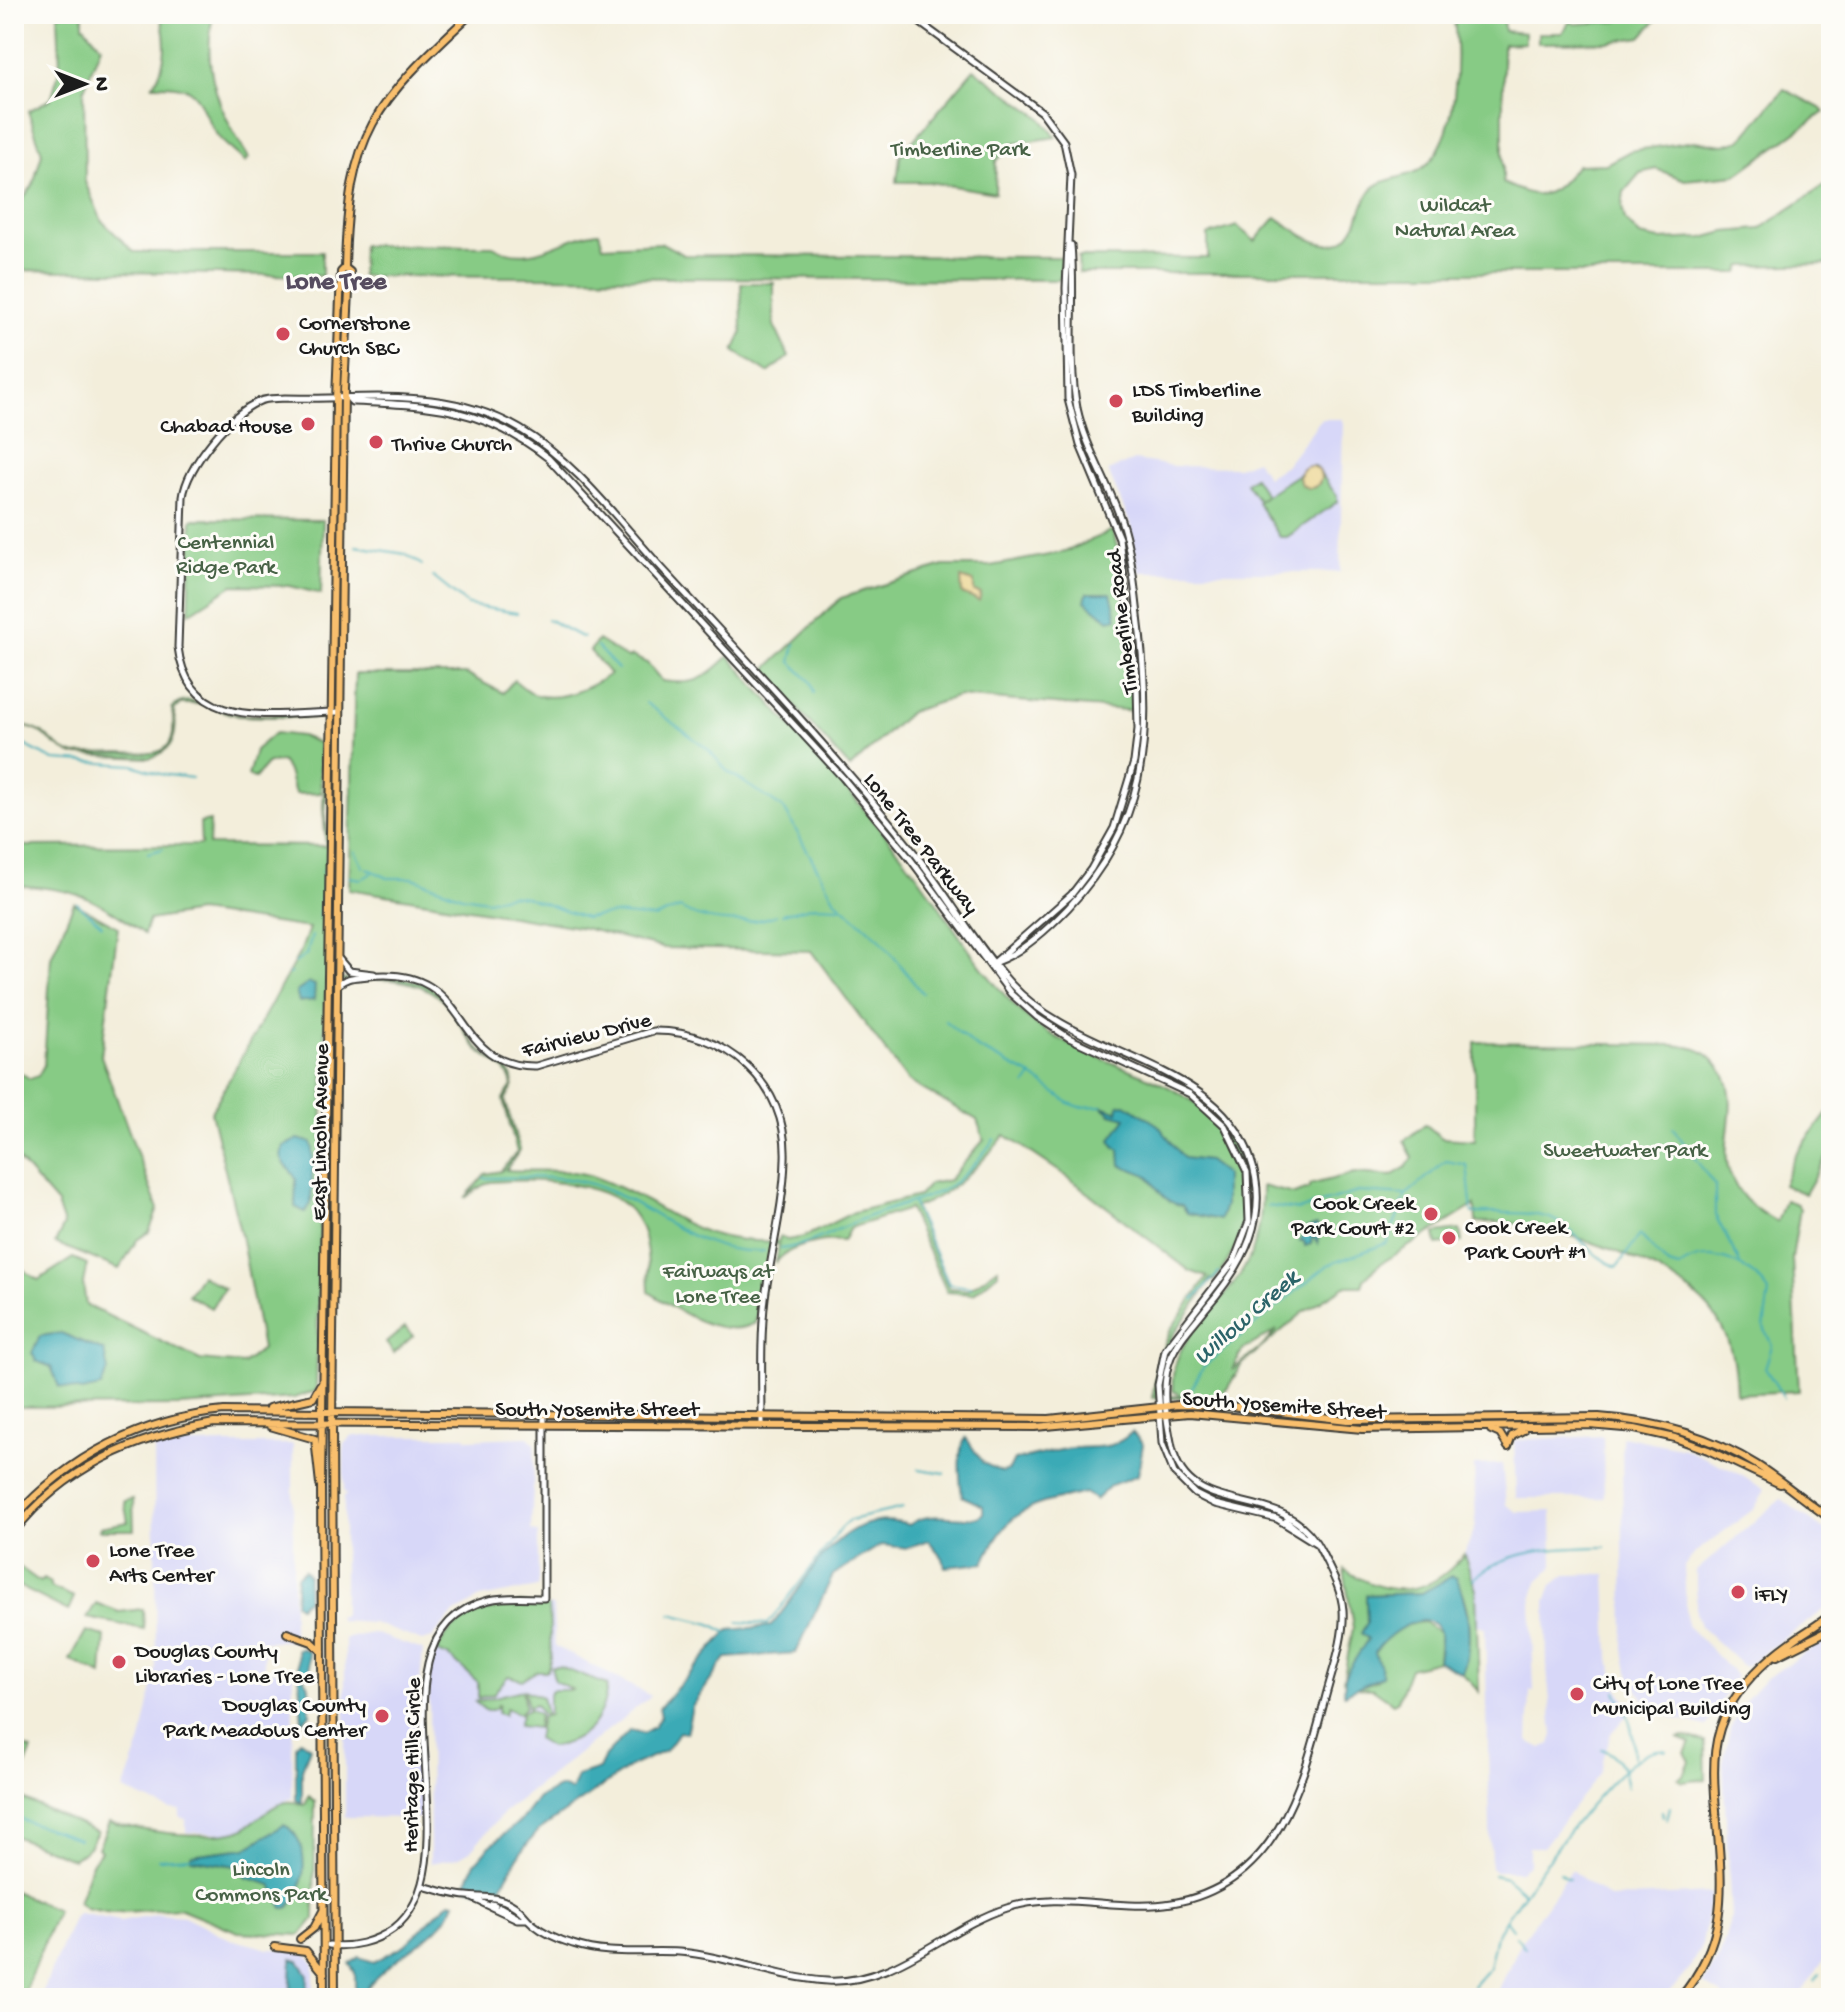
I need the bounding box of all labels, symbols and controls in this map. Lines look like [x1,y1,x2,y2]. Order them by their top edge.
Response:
north arrow [44,44,124,124]
text: N [87,77,113,91]
park label: Timberline Park [889,138,1031,164]
park label: Wildcat Natural Area [1395,194,1516,245]
district label: Lone Tree [286,268,388,299]
place label: Cornerstone Church SBC [299,312,411,363]
marker: Cornerstone Church SBC [274,325,292,343]
place label: LDS Timberline Building [1131,379,1261,430]
marker: LDS Timberline Building [1107,392,1125,410]
place label: Chabad House [160,415,293,441]
marker: Chabad House [299,415,317,433]
marker: Thrive Church [367,433,385,451]
place label: Thrive Church [390,433,512,459]
park label: Centennial Ridge Park [176,531,278,582]
street label: Timberline Road [1102,546,1146,697]
street label: Lone Tree Parkway [856,768,983,921]
street label: Fairview Drive [519,1008,655,1066]
street label: East Lincoln Avenue [307,1043,337,1221]
park label: Sweetwater Park [1543,1139,1709,1165]
place label: Cook Creek Park Court #2 [1290,1192,1417,1243]
marker: Cook Creek Park Court #2 [1422,1205,1440,1223]
place label: Cook Creek Park Court #1 [1464,1216,1587,1267]
marker: Cook Creek Park Court #1 [1440,1229,1458,1247]
park label: Fairways at Lone Tree [662,1260,775,1311]
water label: Willow Creek [1189,1264,1308,1372]
street label: South Yosemite Street [1181,1387,1388,1427]
street label: South Yosemite Street [495,1398,701,1424]
place label: Lone Tree Arts Center [109,1539,216,1590]
marker: Lone Tree Arts Center [84,1552,102,1570]
marker: iFLY [1729,1583,1747,1601]
place label: iFLY [1754,1583,1788,1609]
place label: Douglas County Libraries - Lone Tree [133,1640,315,1691]
marker: Douglas County Libraries - Lone Tree [110,1653,128,1671]
place label: City of Lone Tree Municipal Building [1593,1672,1751,1723]
street label: Heritage Hills Circle [399,1677,429,1853]
marker: City of Lone Tree Municipal Building [1568,1685,1586,1703]
place label: Douglas County Park Meadows Center [162,1694,368,1745]
marker: Douglas County Park Meadows Center [373,1707,391,1725]
park label: Lincoln Commons Park [195,1858,329,1909]

